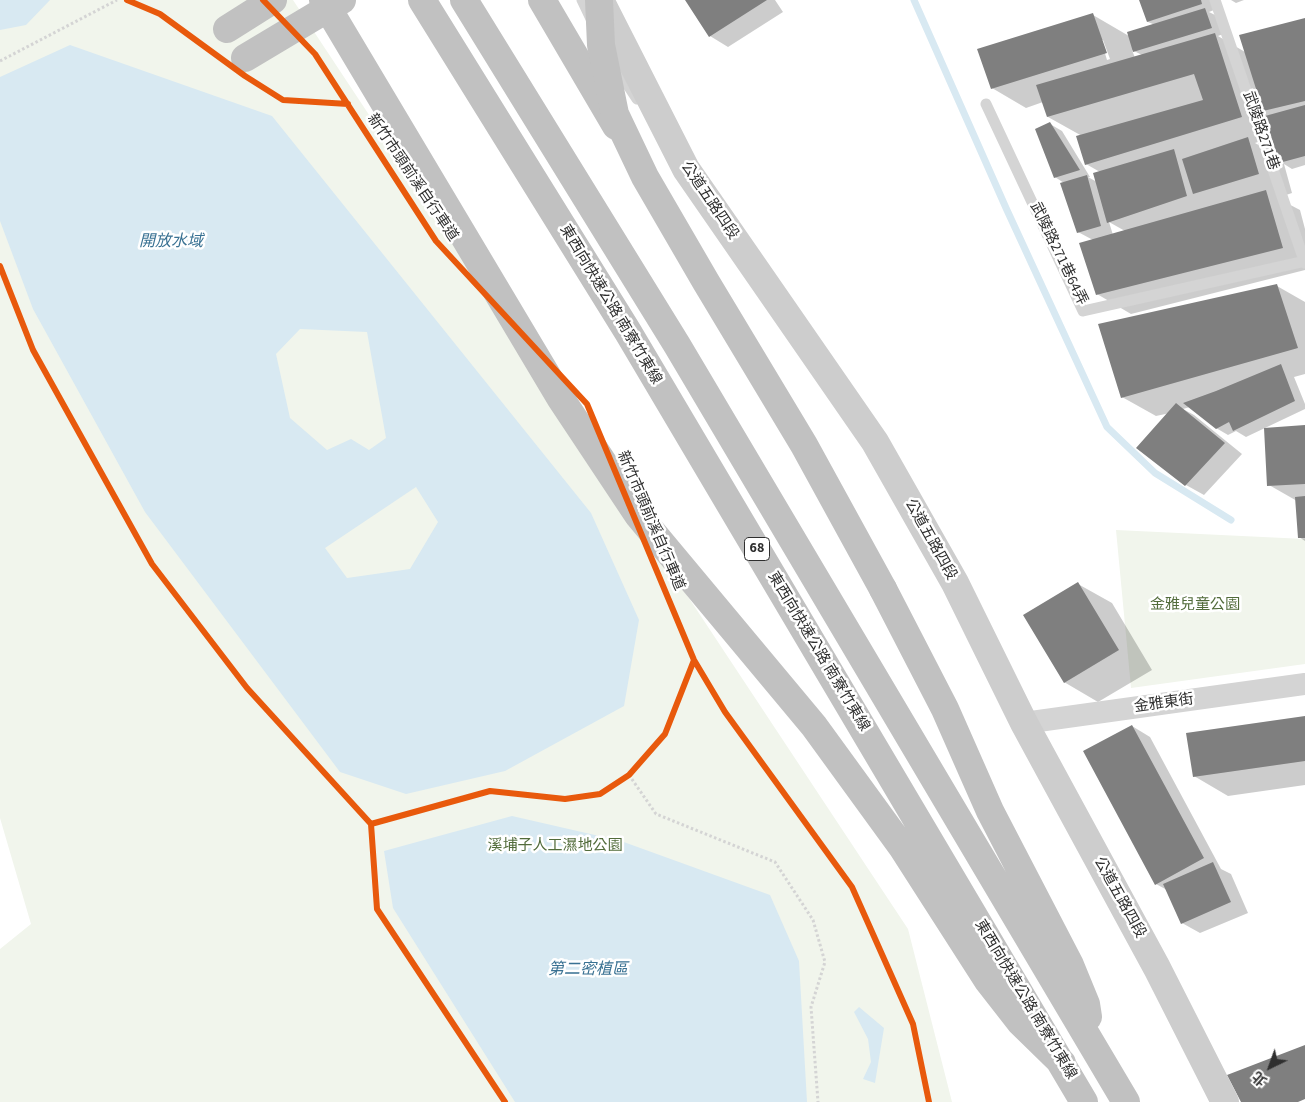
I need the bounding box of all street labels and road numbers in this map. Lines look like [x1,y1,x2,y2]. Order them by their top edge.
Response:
street label: 武陵路271巷 [1238,89,1282,173]
street label: 新竹市頭前溪自行車道 [363,111,461,245]
street label: 公道五路四段 [676,159,742,243]
street label: 武陵路271巷64弄 [1025,200,1091,308]
street label: 東西向快速公路 南寮竹東線 [555,222,665,388]
street label: 新竹市頭前溪自行車道 [612,448,688,594]
street label: 公道五路四段 [900,496,960,584]
road number: 68 [744,538,770,560]
street label: 東西向快速公路 南寮竹東線 [763,569,873,735]
street label: 金雅東街 [1133,691,1195,717]
street label: 公道五路四段 [1089,854,1149,942]
street label: 東西向快速公路 南寮竹東線 [970,917,1080,1083]

